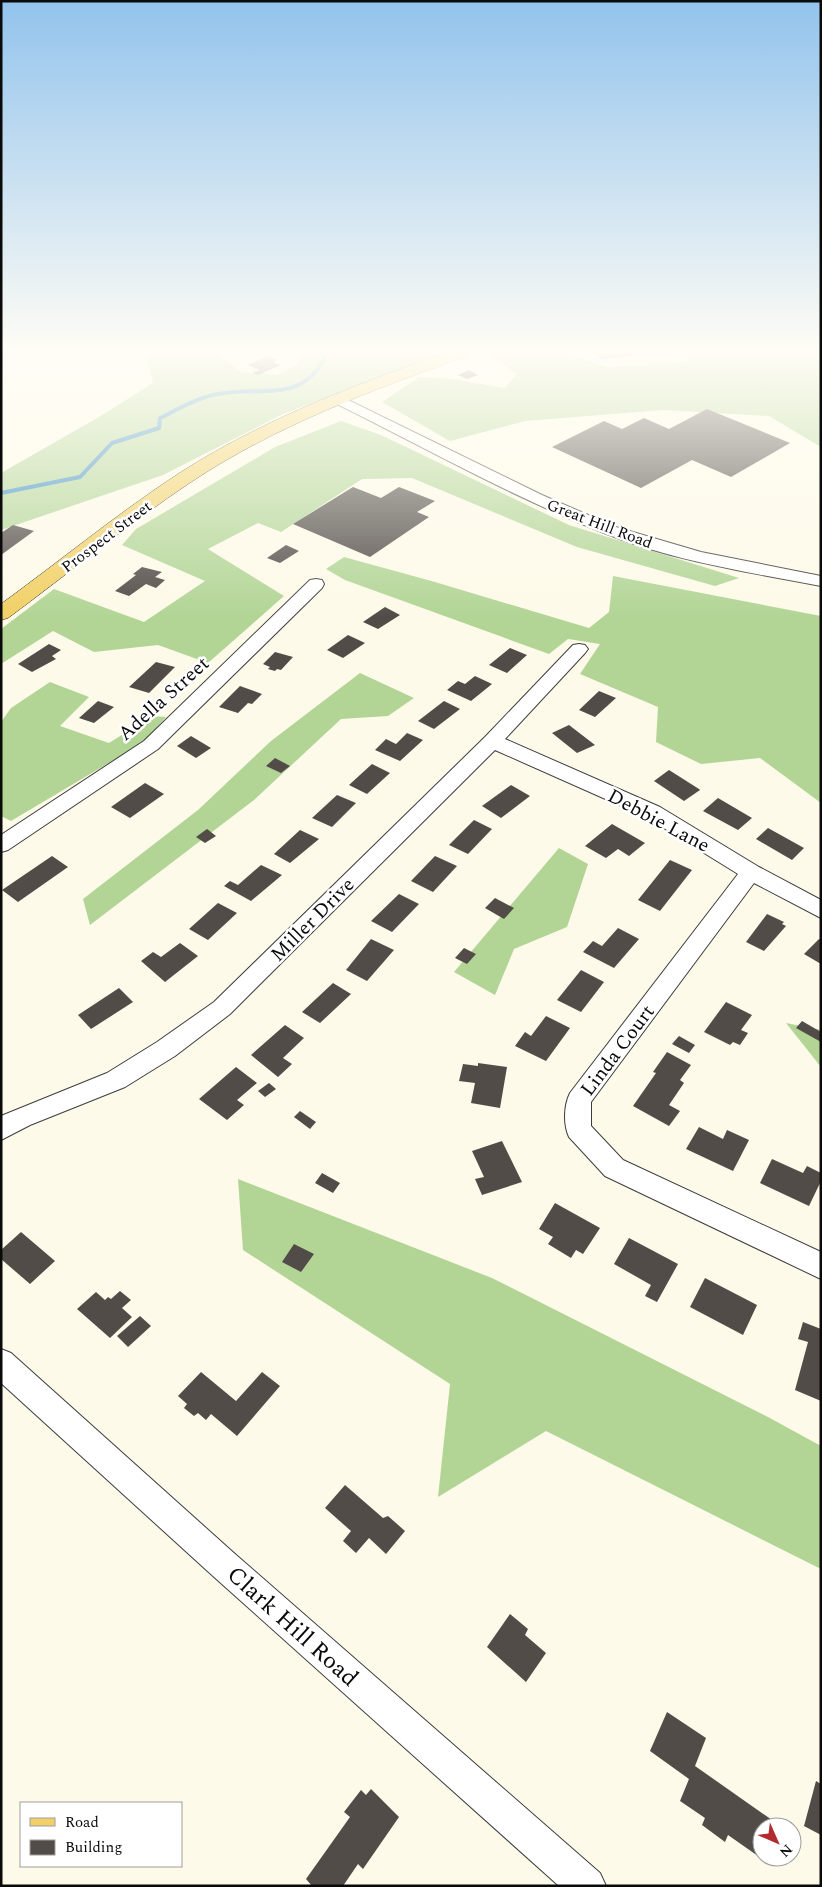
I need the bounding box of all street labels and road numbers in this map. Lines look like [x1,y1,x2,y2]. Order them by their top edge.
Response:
street label: Great Hill Road [543,493,656,555]
street label: Prospect Street [56,494,157,579]
street label: Adella Street [111,649,216,748]
street label: Debbie Lane [602,781,715,860]
street label: Miller Drive [264,871,362,969]
street label: Linda Court [573,998,662,1103]
street label: Clark Hill Road [218,1558,366,1696]

